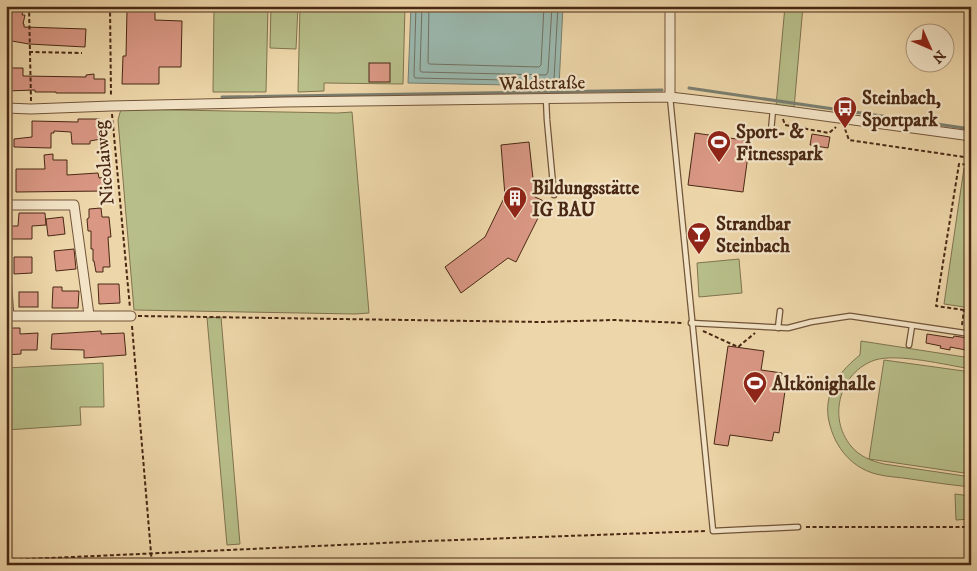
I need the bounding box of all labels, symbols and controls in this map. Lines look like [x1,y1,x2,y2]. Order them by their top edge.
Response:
north arrow [904,22,954,72]
text: N [928,46,949,67]
street label: Waldstraße [498,71,586,96]
place label: Steinbach, Sportpark [862,87,941,132]
bus stop icon: Steinbach, Sportpark [832,95,858,129]
street label: Nicolaiweg [89,119,120,206]
place label: Sport- & Fitnesspark [736,121,824,166]
sports icon: Sport- & Fitnesspark [706,129,732,163]
place label: Bildungsstätte IG BAU [532,177,639,222]
building icon: Bildungsstätte IG BAU [502,185,528,219]
place label: Strandbar Steinbach [716,213,792,258]
bar icon: Strandbar Steinbach [686,221,712,255]
sports icon: Altkönighalle [742,370,768,404]
place label: Altkönighalle [771,373,876,396]

